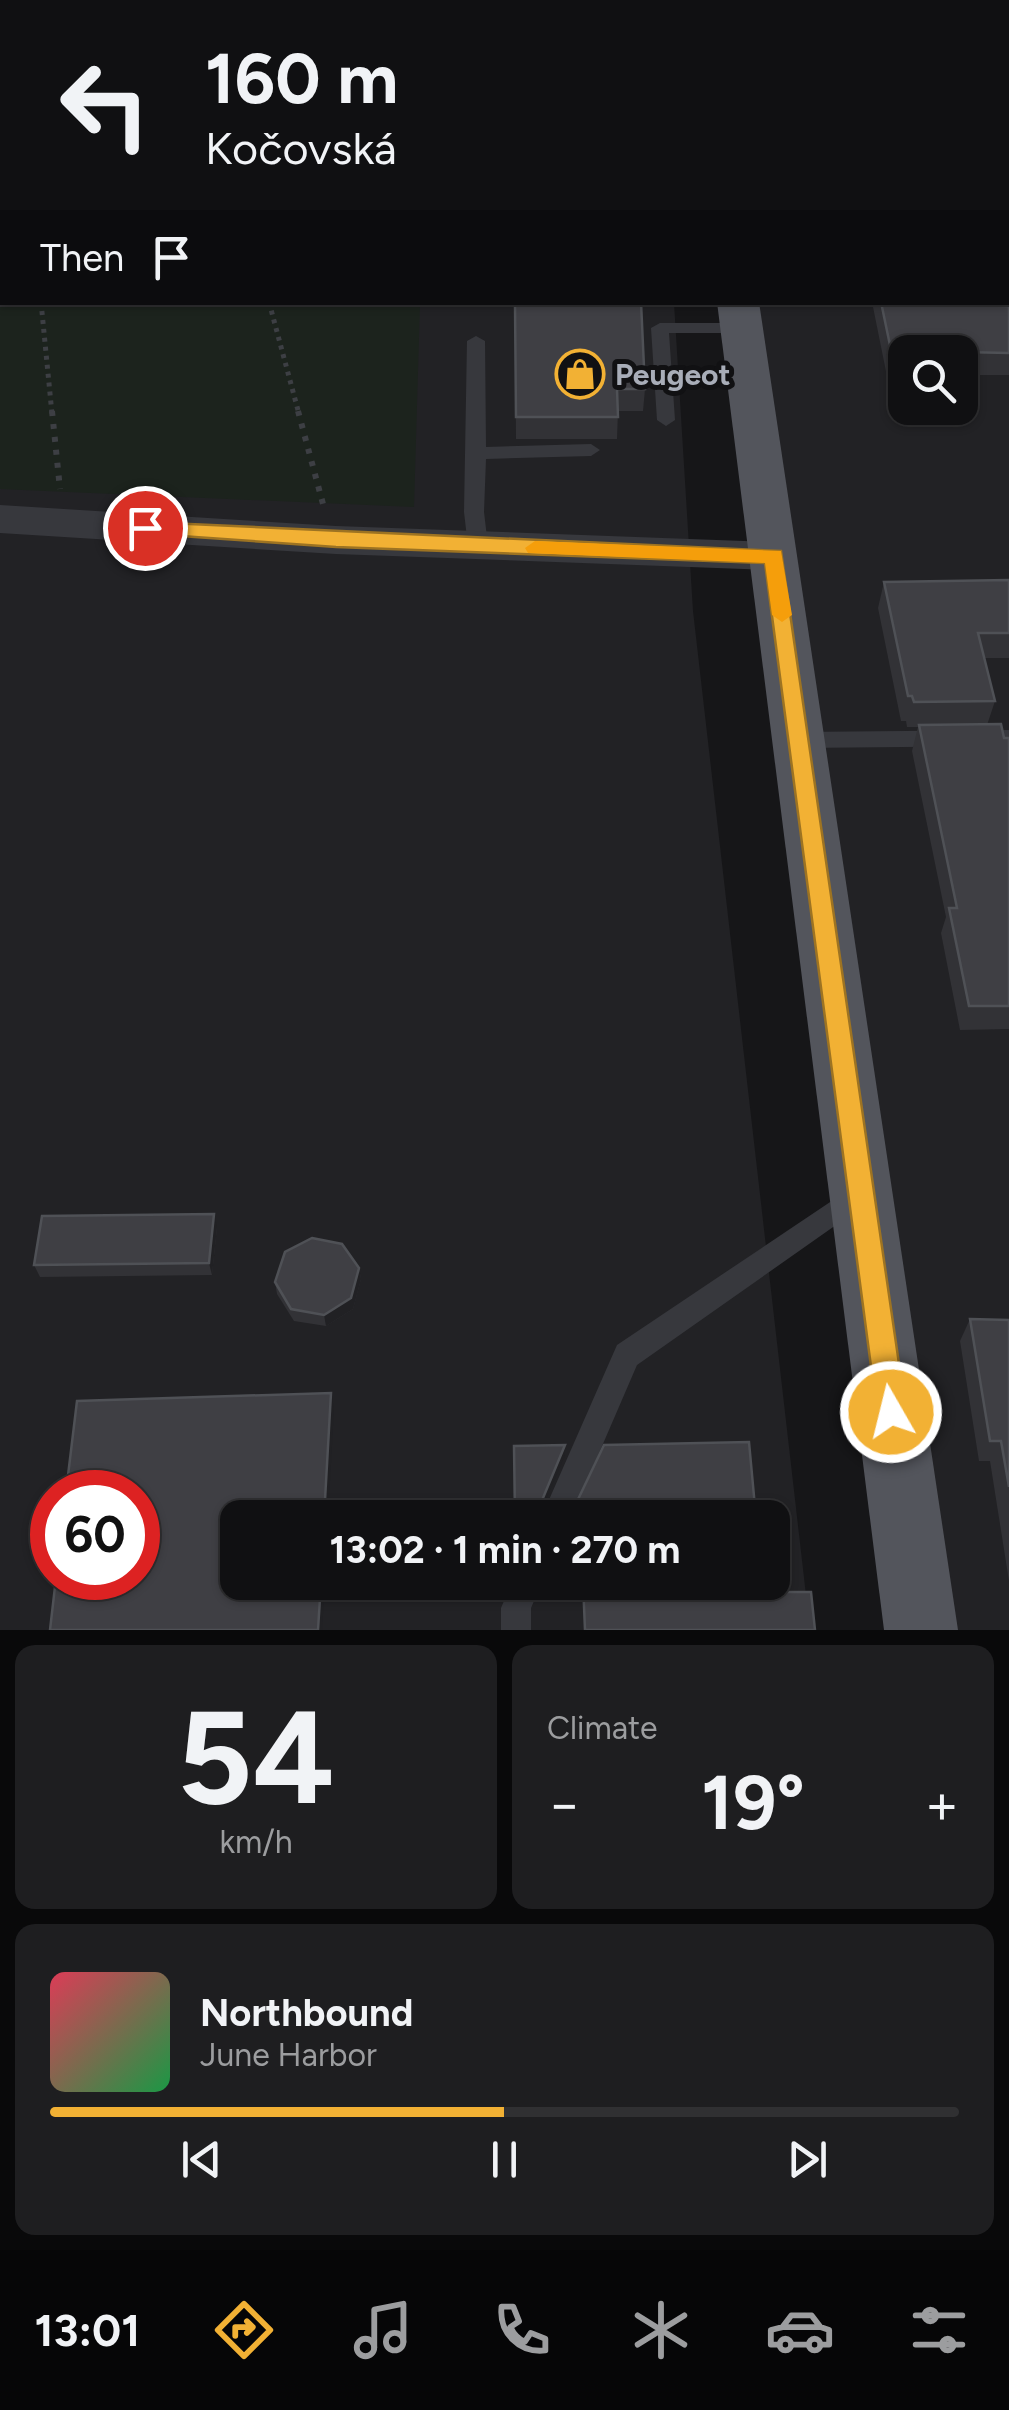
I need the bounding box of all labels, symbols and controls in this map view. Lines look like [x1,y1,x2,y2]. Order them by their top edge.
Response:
text: 160 m [205,36,398,121]
icon: left [40,40,170,170]
text: Kočovská [205,121,397,175]
icon: arrive [144,230,199,285]
text: Then [40,235,124,281]
map controls [888,335,978,425]
button: search [888,335,978,425]
shop icon: Peugeot [554,348,606,400]
place label: Peugeot [615,356,731,393]
pin [103,486,188,571]
icon: arrive [118,501,173,556]
position arrow [839,1360,943,1464]
speed limit sign: 60 [30,1470,160,1600]
text: 13:02 · 1 min · 270 m [330,1527,680,1573]
text: 54 [177,1680,335,1836]
text: Climate [547,1709,658,1747]
text: 19° [701,1758,805,1848]
text: − [547,1771,581,1837]
text: + [925,1771,959,1837]
text: km/h [219,1823,293,1861]
text: Northbound [200,1990,413,2036]
text: June Harbor [200,2036,377,2074]
icon: previous [174,2132,229,2187]
icon: pause [477,2132,532,2187]
icon: next [780,2132,835,2187]
icon: directions [209,2295,279,2365]
icon: music [348,2295,418,2365]
icon: phone [487,2295,557,2365]
icon: climate [626,2295,696,2365]
icon: car [765,2295,835,2365]
icon: filters [904,2295,974,2365]
text: 13:01 [35,2303,140,2357]

